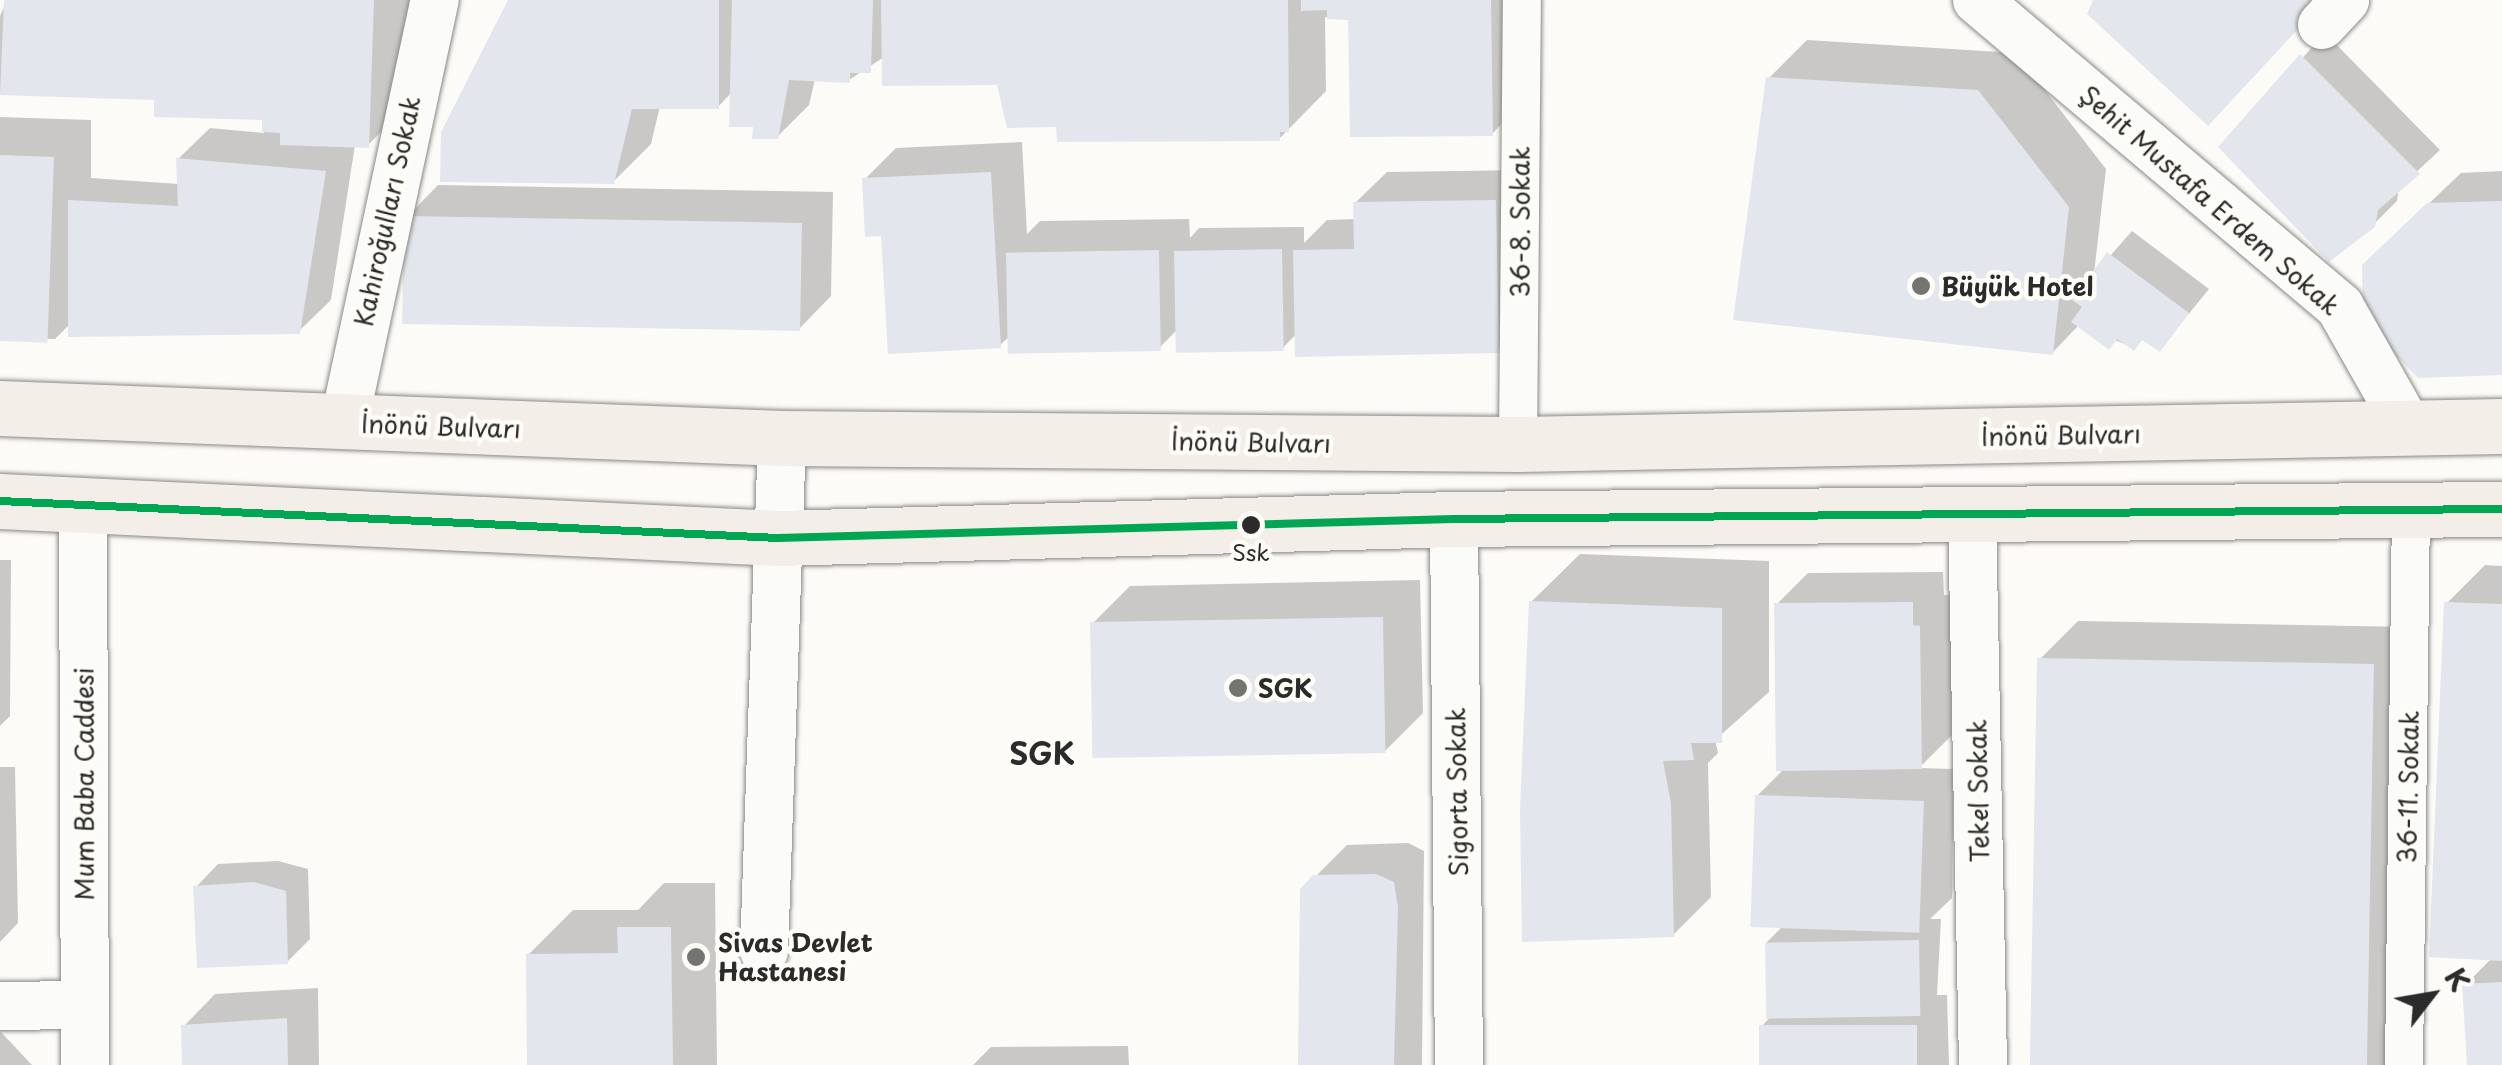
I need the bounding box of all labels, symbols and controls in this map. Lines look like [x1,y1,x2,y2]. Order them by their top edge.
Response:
street label: Şehit Mustafa Erdem Sokak [2073,78,2347,322]
street label: Kahiroğulları Sokak [348,93,426,329]
street label: 36-8. Sokak [1505,146,1535,298]
place label: Büyük Hotel [1941,271,2096,301]
marker: Büyük Hotel [1910,275,1932,297]
street label: İnönü Bulvarı [361,408,521,444]
street label: İnönü Bulvarı [1981,419,2141,451]
street label: İnönü Bulvarı [1171,426,1331,458]
marker: Ssk [1241,515,1261,535]
place label: Ssk [1232,539,1270,565]
street label: Mum Baba Caddesi [69,668,99,900]
place label: SGK [1258,673,1312,703]
marker: SGK [1227,677,1249,699]
street label: Sigorta Sokak [1441,706,1473,878]
street label: 36-11. Sokak [2392,708,2424,866]
street label: Tekel Sokak [1962,718,1994,864]
district label: SGK [1009,735,1075,771]
place label: Sivas Devlet Hastanesi [718,928,874,987]
marker: Sivas Devlet Hastanesi [683,944,709,970]
north arrow [2382,945,2482,1045]
text: K [2434,959,2482,999]

